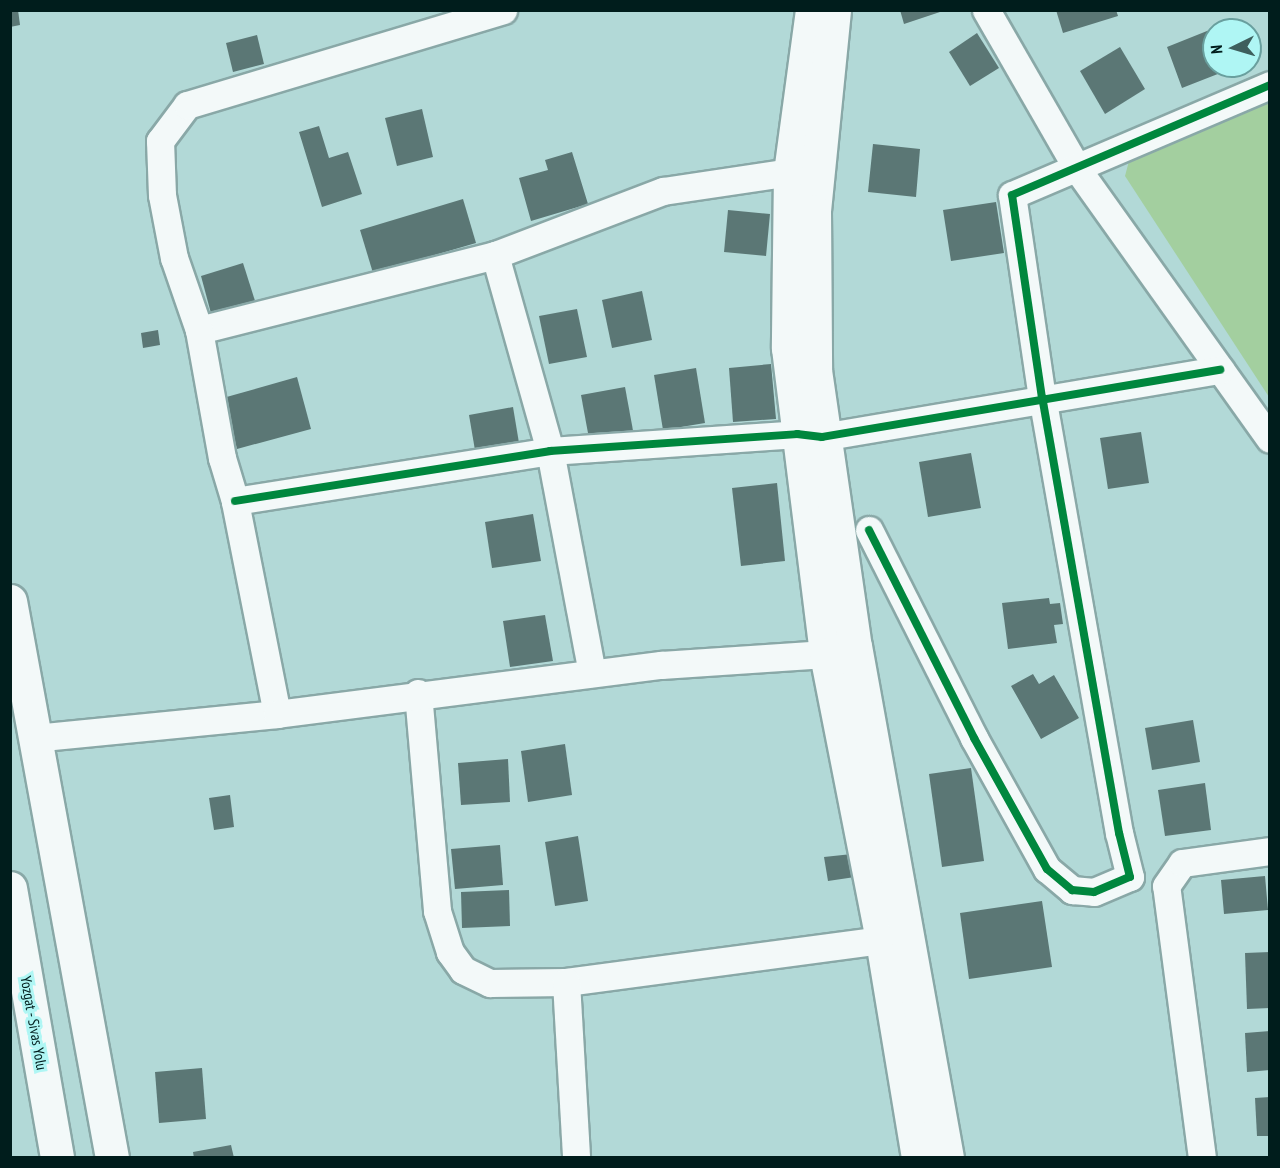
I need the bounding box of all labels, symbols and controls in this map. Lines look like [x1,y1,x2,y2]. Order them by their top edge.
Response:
north arrow [1202,18,1262,78]
text: N [1206,44,1226,55]
street label: Yozgat - Sivas Yolu [17,974,51,1072]

